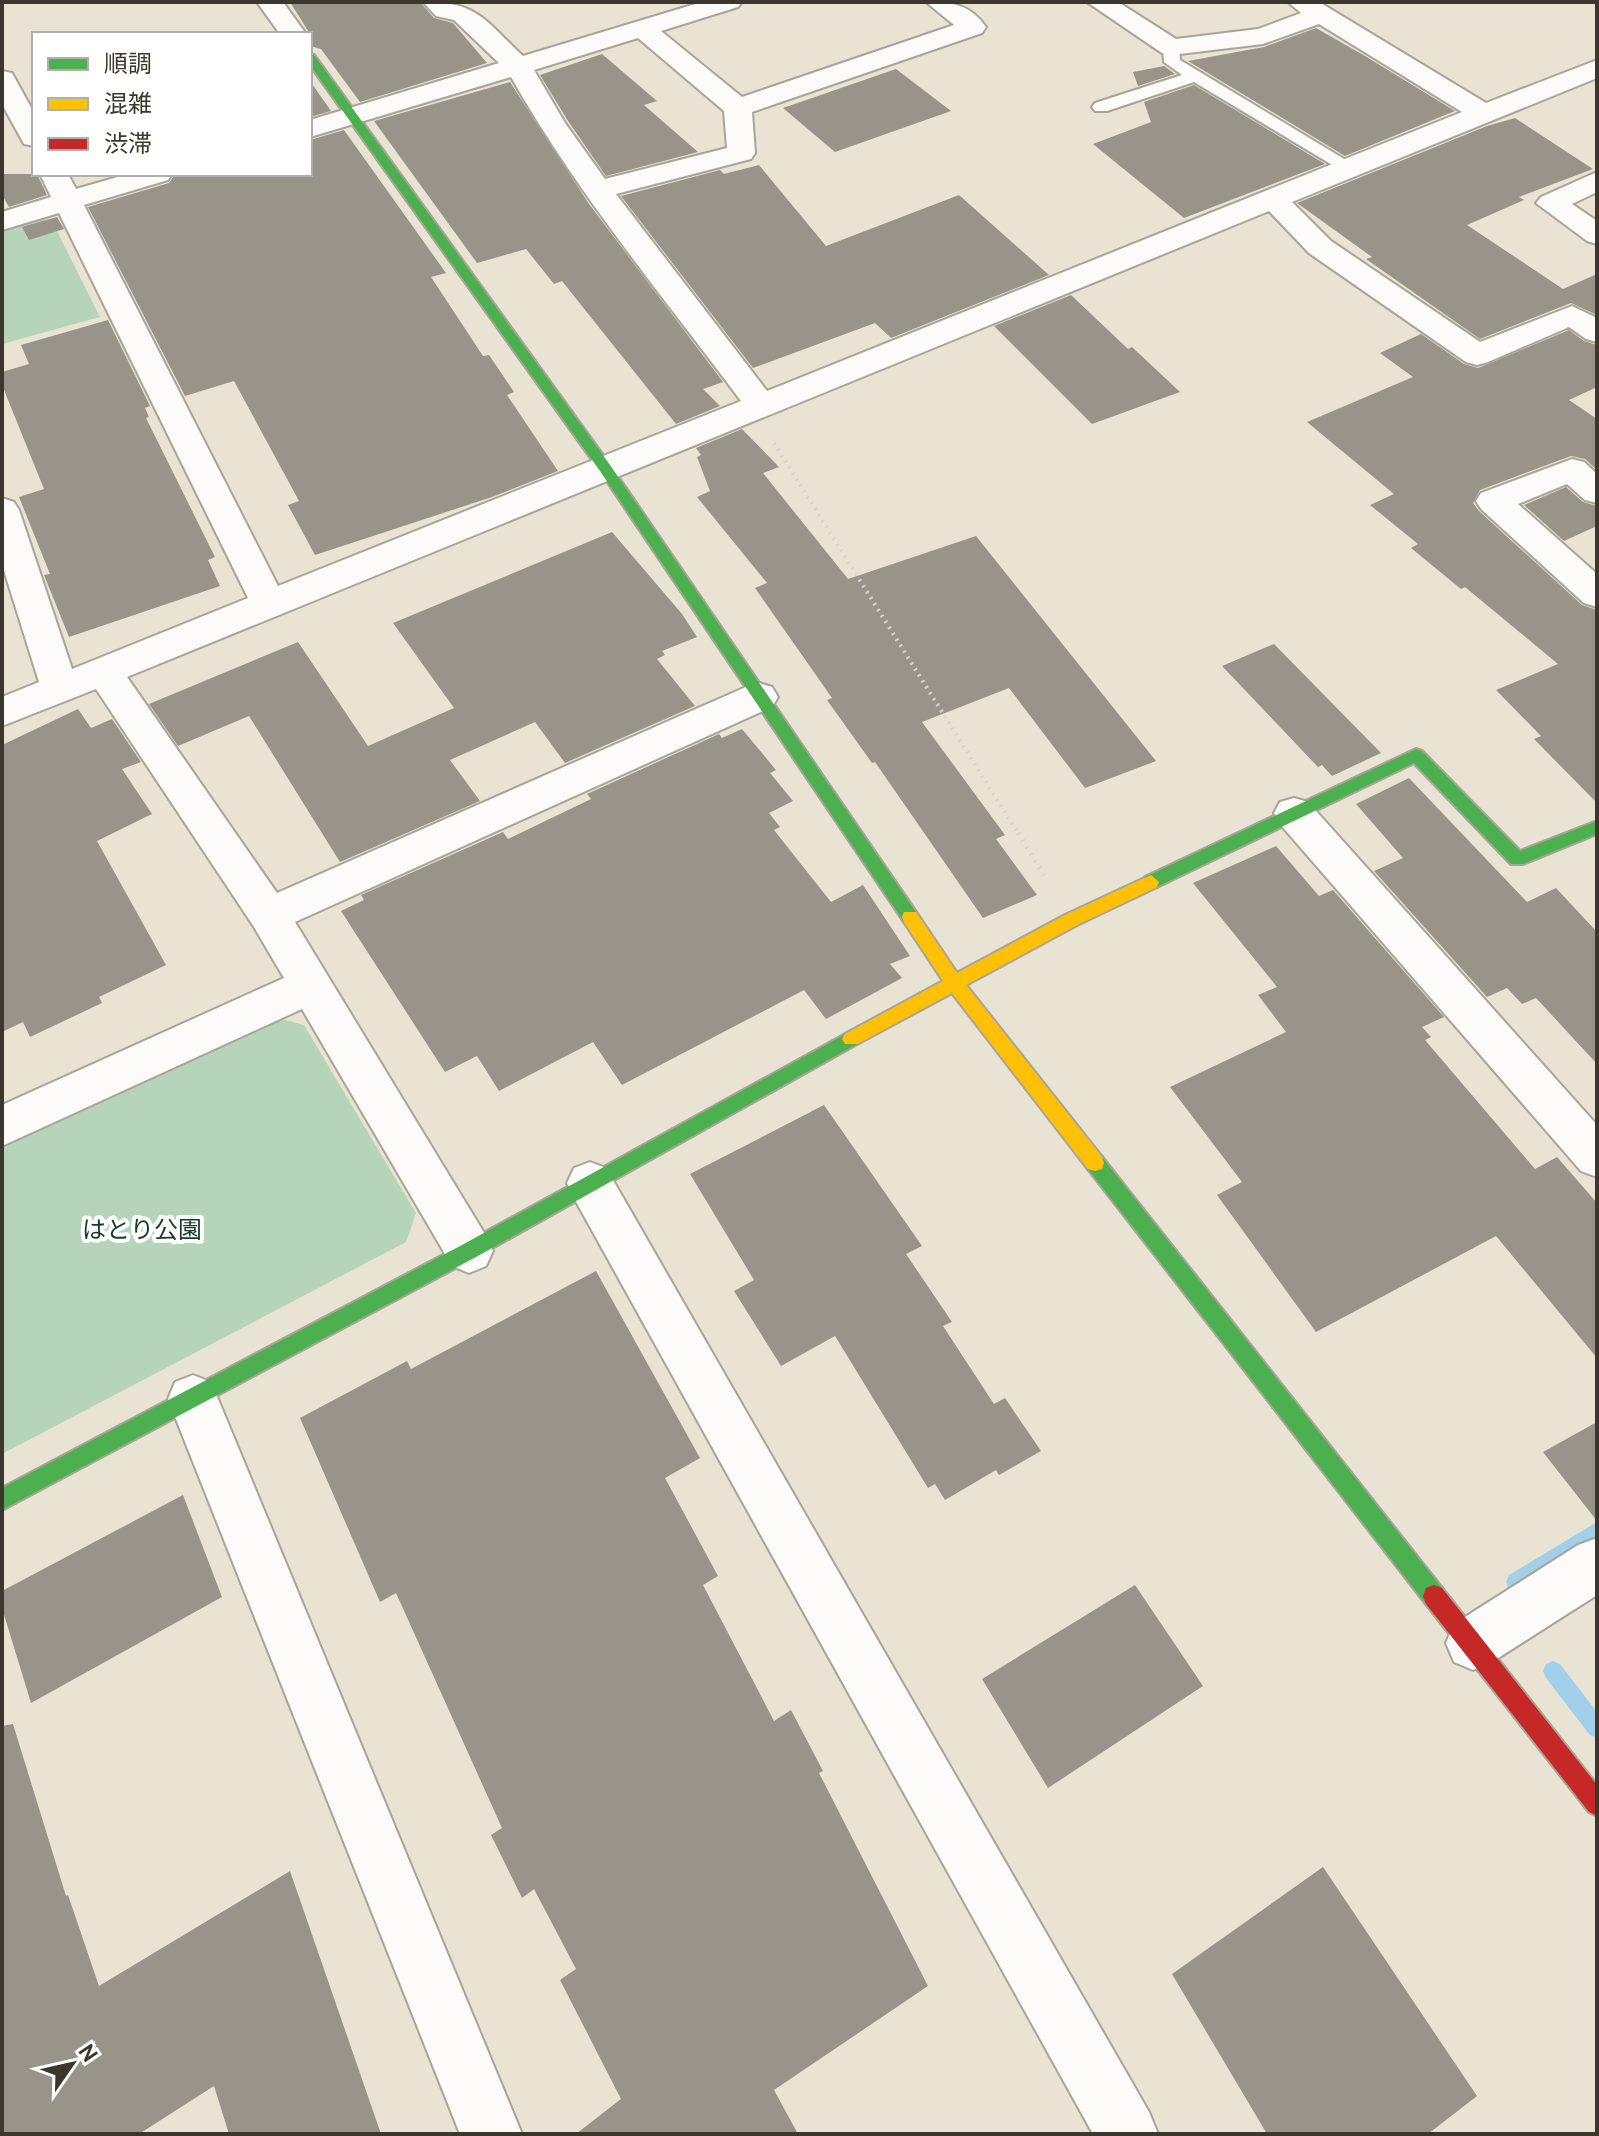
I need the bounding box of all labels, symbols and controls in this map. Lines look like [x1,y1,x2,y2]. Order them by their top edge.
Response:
legend [32,32,312,176]
text: 順調 [104,49,152,78]
text: 混雑 [104,89,152,118]
text: 渋滞 [104,129,152,158]
park label: はとり公園 [82,1215,202,1244]
north arrow [32,2024,112,2104]
text: N [73,2039,104,2067]

